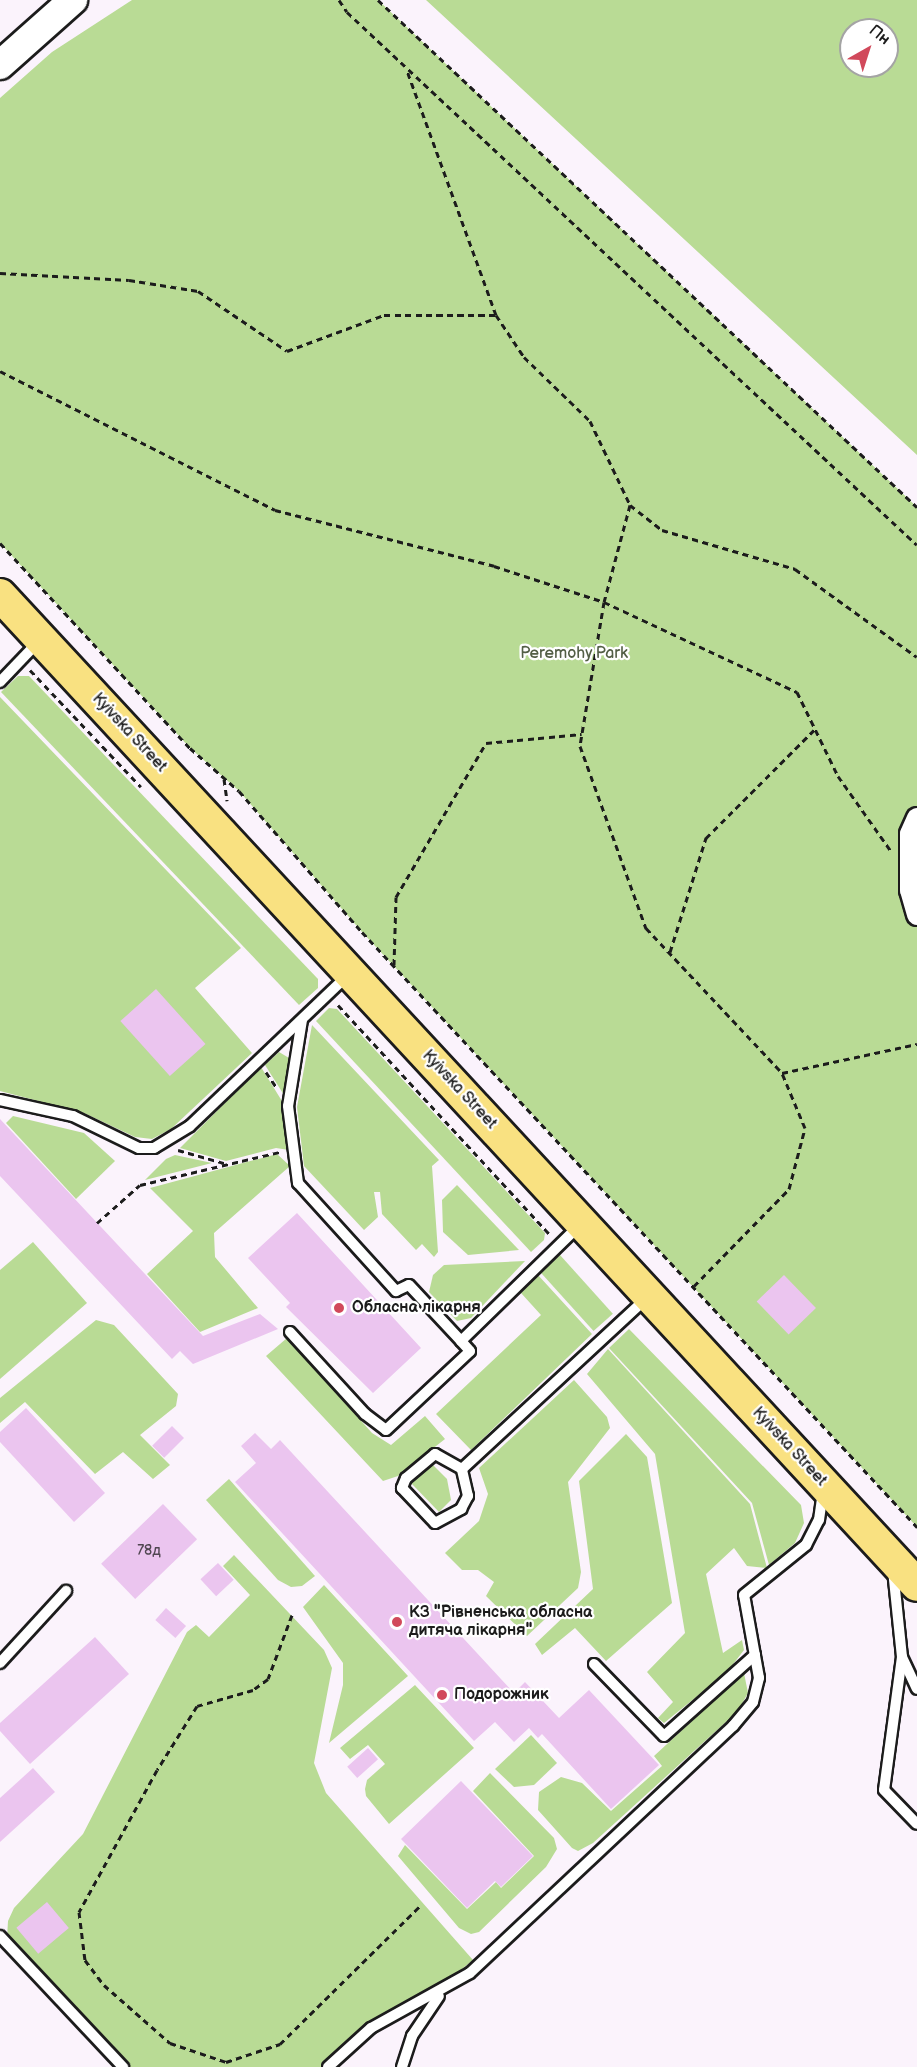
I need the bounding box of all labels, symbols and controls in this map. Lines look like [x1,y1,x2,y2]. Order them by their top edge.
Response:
north arrow [839,18,899,78]
text: Пн [865,21,894,49]
park label: Peremohy Park [520,644,628,664]
street label: Kyivska Street [88,690,170,776]
street label: Kyivska Street [418,1047,500,1133]
place label: Обласна лікарня [352,1298,481,1318]
marker: Обласна лікарня [330,1299,348,1317]
street label: Kyivska Street [748,1404,830,1490]
house number: 78д [137,1543,161,1559]
place label: КЗ "Рівненська обласна дитяча лікарня" [409,1603,592,1641]
marker: КЗ "Рівненська обласна дитяча лікарня" [390,1615,404,1629]
place label: Подорожник [454,1685,549,1705]
marker: Подорожник [435,1688,449,1702]

